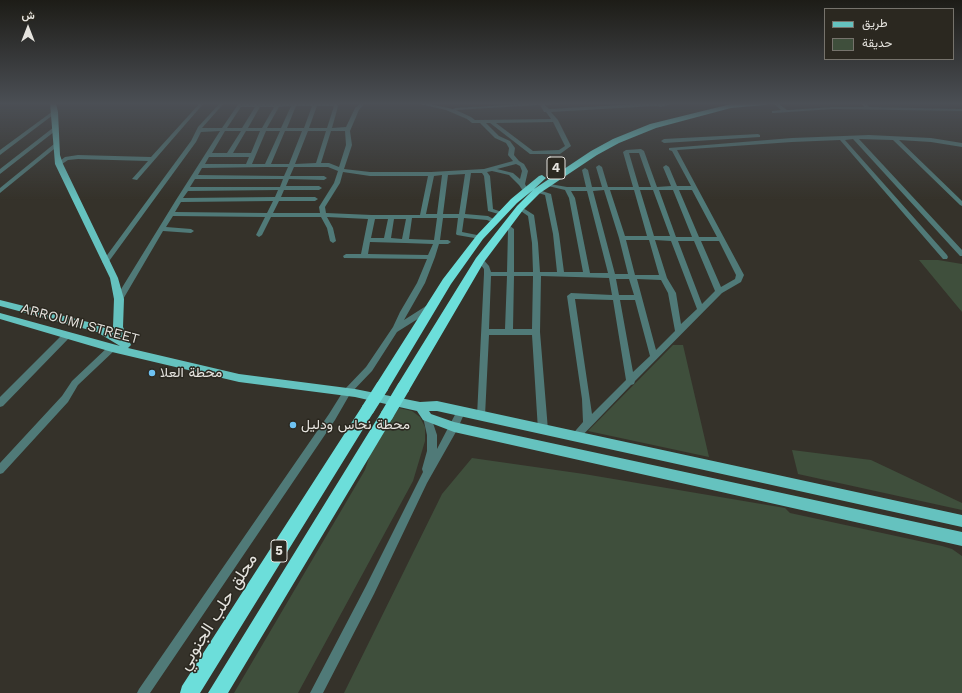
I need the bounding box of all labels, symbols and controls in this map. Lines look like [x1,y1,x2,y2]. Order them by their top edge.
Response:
north arrow [8,8,48,48]
legend [824,8,954,60]
text: ش [21,9,35,22]
text: طريق [862,16,887,30]
text: حديقة [862,36,892,50]
road number: 4 [547,157,565,179]
street label: ARROUMI STREET [19,300,141,348]
place label: محطة العلا [160,365,222,381]
marker: محطة العلا [147,368,157,378]
place label: محطة نحاس ودليل [301,417,410,433]
marker: محطة نحاس ودليل [288,420,298,430]
road number: 5 [271,540,287,562]
street label: محلق حلب الجنوبي [174,550,262,674]

